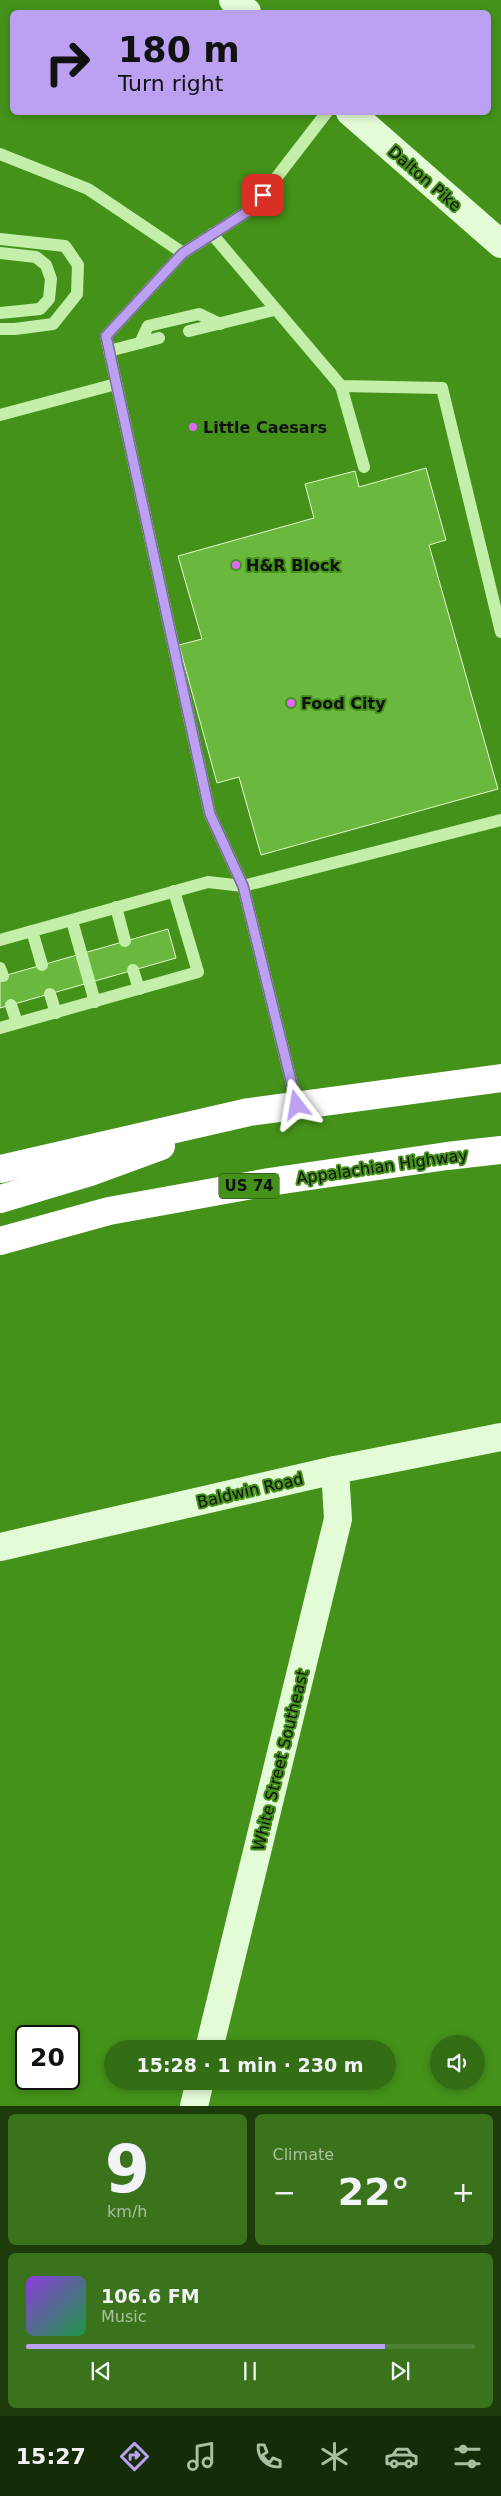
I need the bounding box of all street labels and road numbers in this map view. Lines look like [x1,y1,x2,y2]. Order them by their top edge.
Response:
street label: Dalton Pike [384,142,465,215]
street label: Appalachian Highway [295,1145,469,1188]
road number: US 74 [219,1174,279,1198]
street label: Baldwin Road [195,1469,305,1512]
street label: White Street Southeast [249,1668,312,1853]

